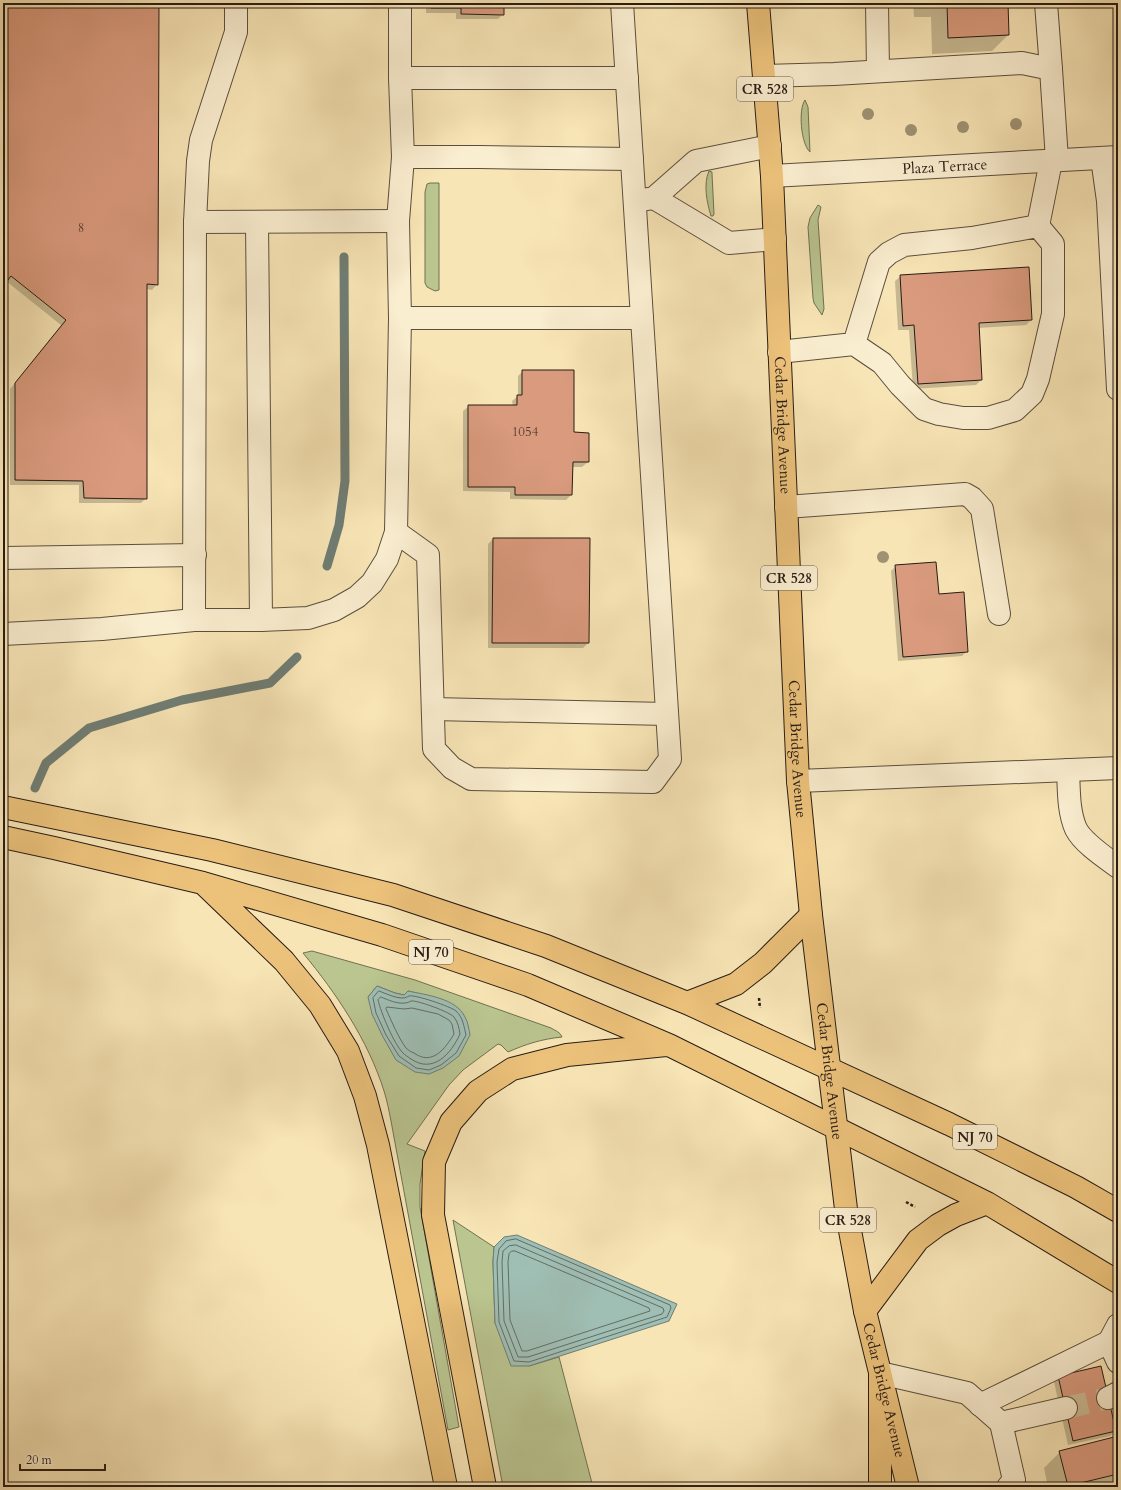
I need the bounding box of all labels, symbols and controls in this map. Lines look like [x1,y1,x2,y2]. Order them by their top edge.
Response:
road number: CR 528 [737,77,793,101]
street label: Plaza Terrace [902,154,988,179]
house number: 8 [78,219,84,237]
street label: Cedar Bridge Avenue [770,356,796,495]
house number: 1054 [512,423,539,441]
road number: CR 528 [761,566,817,590]
street label: Cedar Bridge Avenue [784,679,812,819]
road number: NJ 70 [409,940,453,964]
street label: Cedar Bridge Avenue [811,1001,848,1141]
road number: NJ 70 [953,1125,997,1149]
road number: CR 528 [820,1208,876,1232]
street label: Cedar Bridge Avenue [858,1321,910,1460]
scale bar [20,1446,105,1472]
text: 20 m [26,1452,53,1468]

